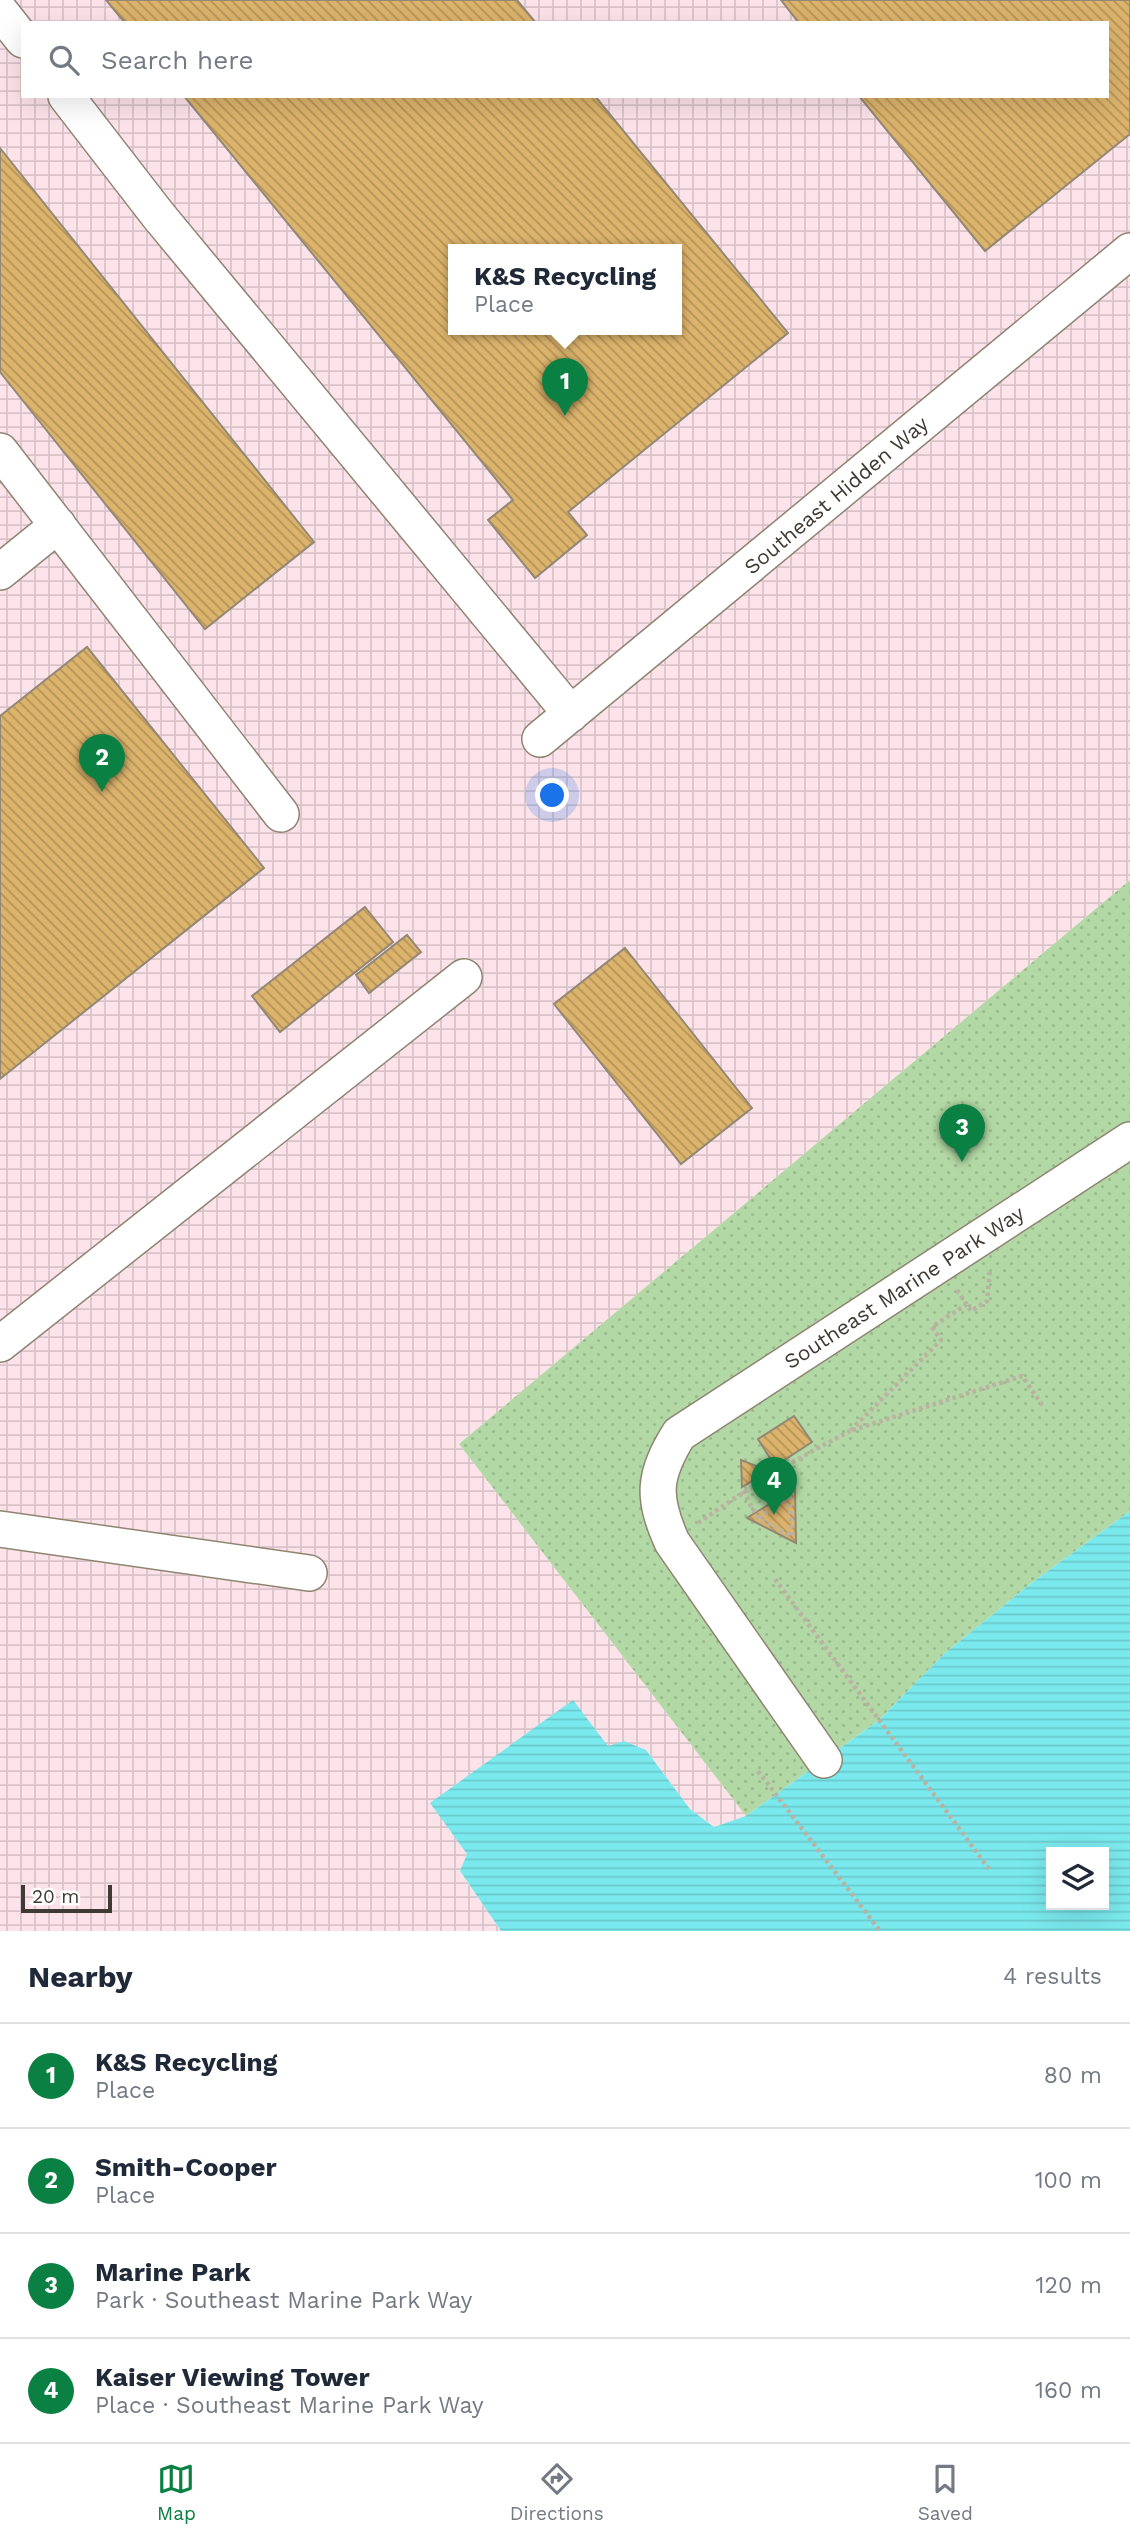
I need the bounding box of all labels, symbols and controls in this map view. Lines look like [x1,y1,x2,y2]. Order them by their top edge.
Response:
search box [21,21,1109,98]
icon: search [45,41,83,79]
text: Search here [101,45,253,75]
popup [448,244,682,335]
text: K&S Recycling [474,261,656,291]
text: Place [474,291,534,318]
pin: 1 [542,358,588,416]
street label: Southeast Hidden Way [739,411,933,579]
pin: 2 [79,734,125,792]
your location [535,778,569,812]
pin: 3 [939,1104,985,1162]
street label: Southeast Marine Park Way [779,1200,1029,1374]
pin: 4 [751,1457,797,1515]
map controls [1046,1847,1109,1910]
button: layers [1046,1847,1109,1910]
scale bar [21,1882,112,1914]
text: 20 m [32,1885,79,1908]
text: Nearby [28,1959,133,1994]
text: 4 results [1003,1963,1102,1990]
text: K&S Recycling [95,2047,277,2077]
text: 1 [46,2062,56,2089]
text: 80 m [1044,2062,1102,2089]
text: Place [95,2077,155,2104]
text: Smith-Cooper [95,2152,277,2182]
text: 2 [44,2167,58,2194]
text: 100 m [1035,2167,1102,2194]
text: Place [95,2182,155,2209]
text: Marine Park [95,2257,251,2287]
text: 3 [44,2272,58,2299]
text: 120 m [1036,2272,1102,2299]
text: Park · Southeast Marine Park Way [95,2287,472,2314]
text: Kaiser Viewing Tower [95,2362,370,2392]
text: 4 [44,2377,58,2404]
text: 160 m [1035,2377,1102,2404]
text: Place · Southeast Marine Park Way [95,2392,484,2419]
tab: Map [157,2460,196,2525]
tab: Directions [510,2460,604,2525]
tab: Saved [918,2460,973,2525]

